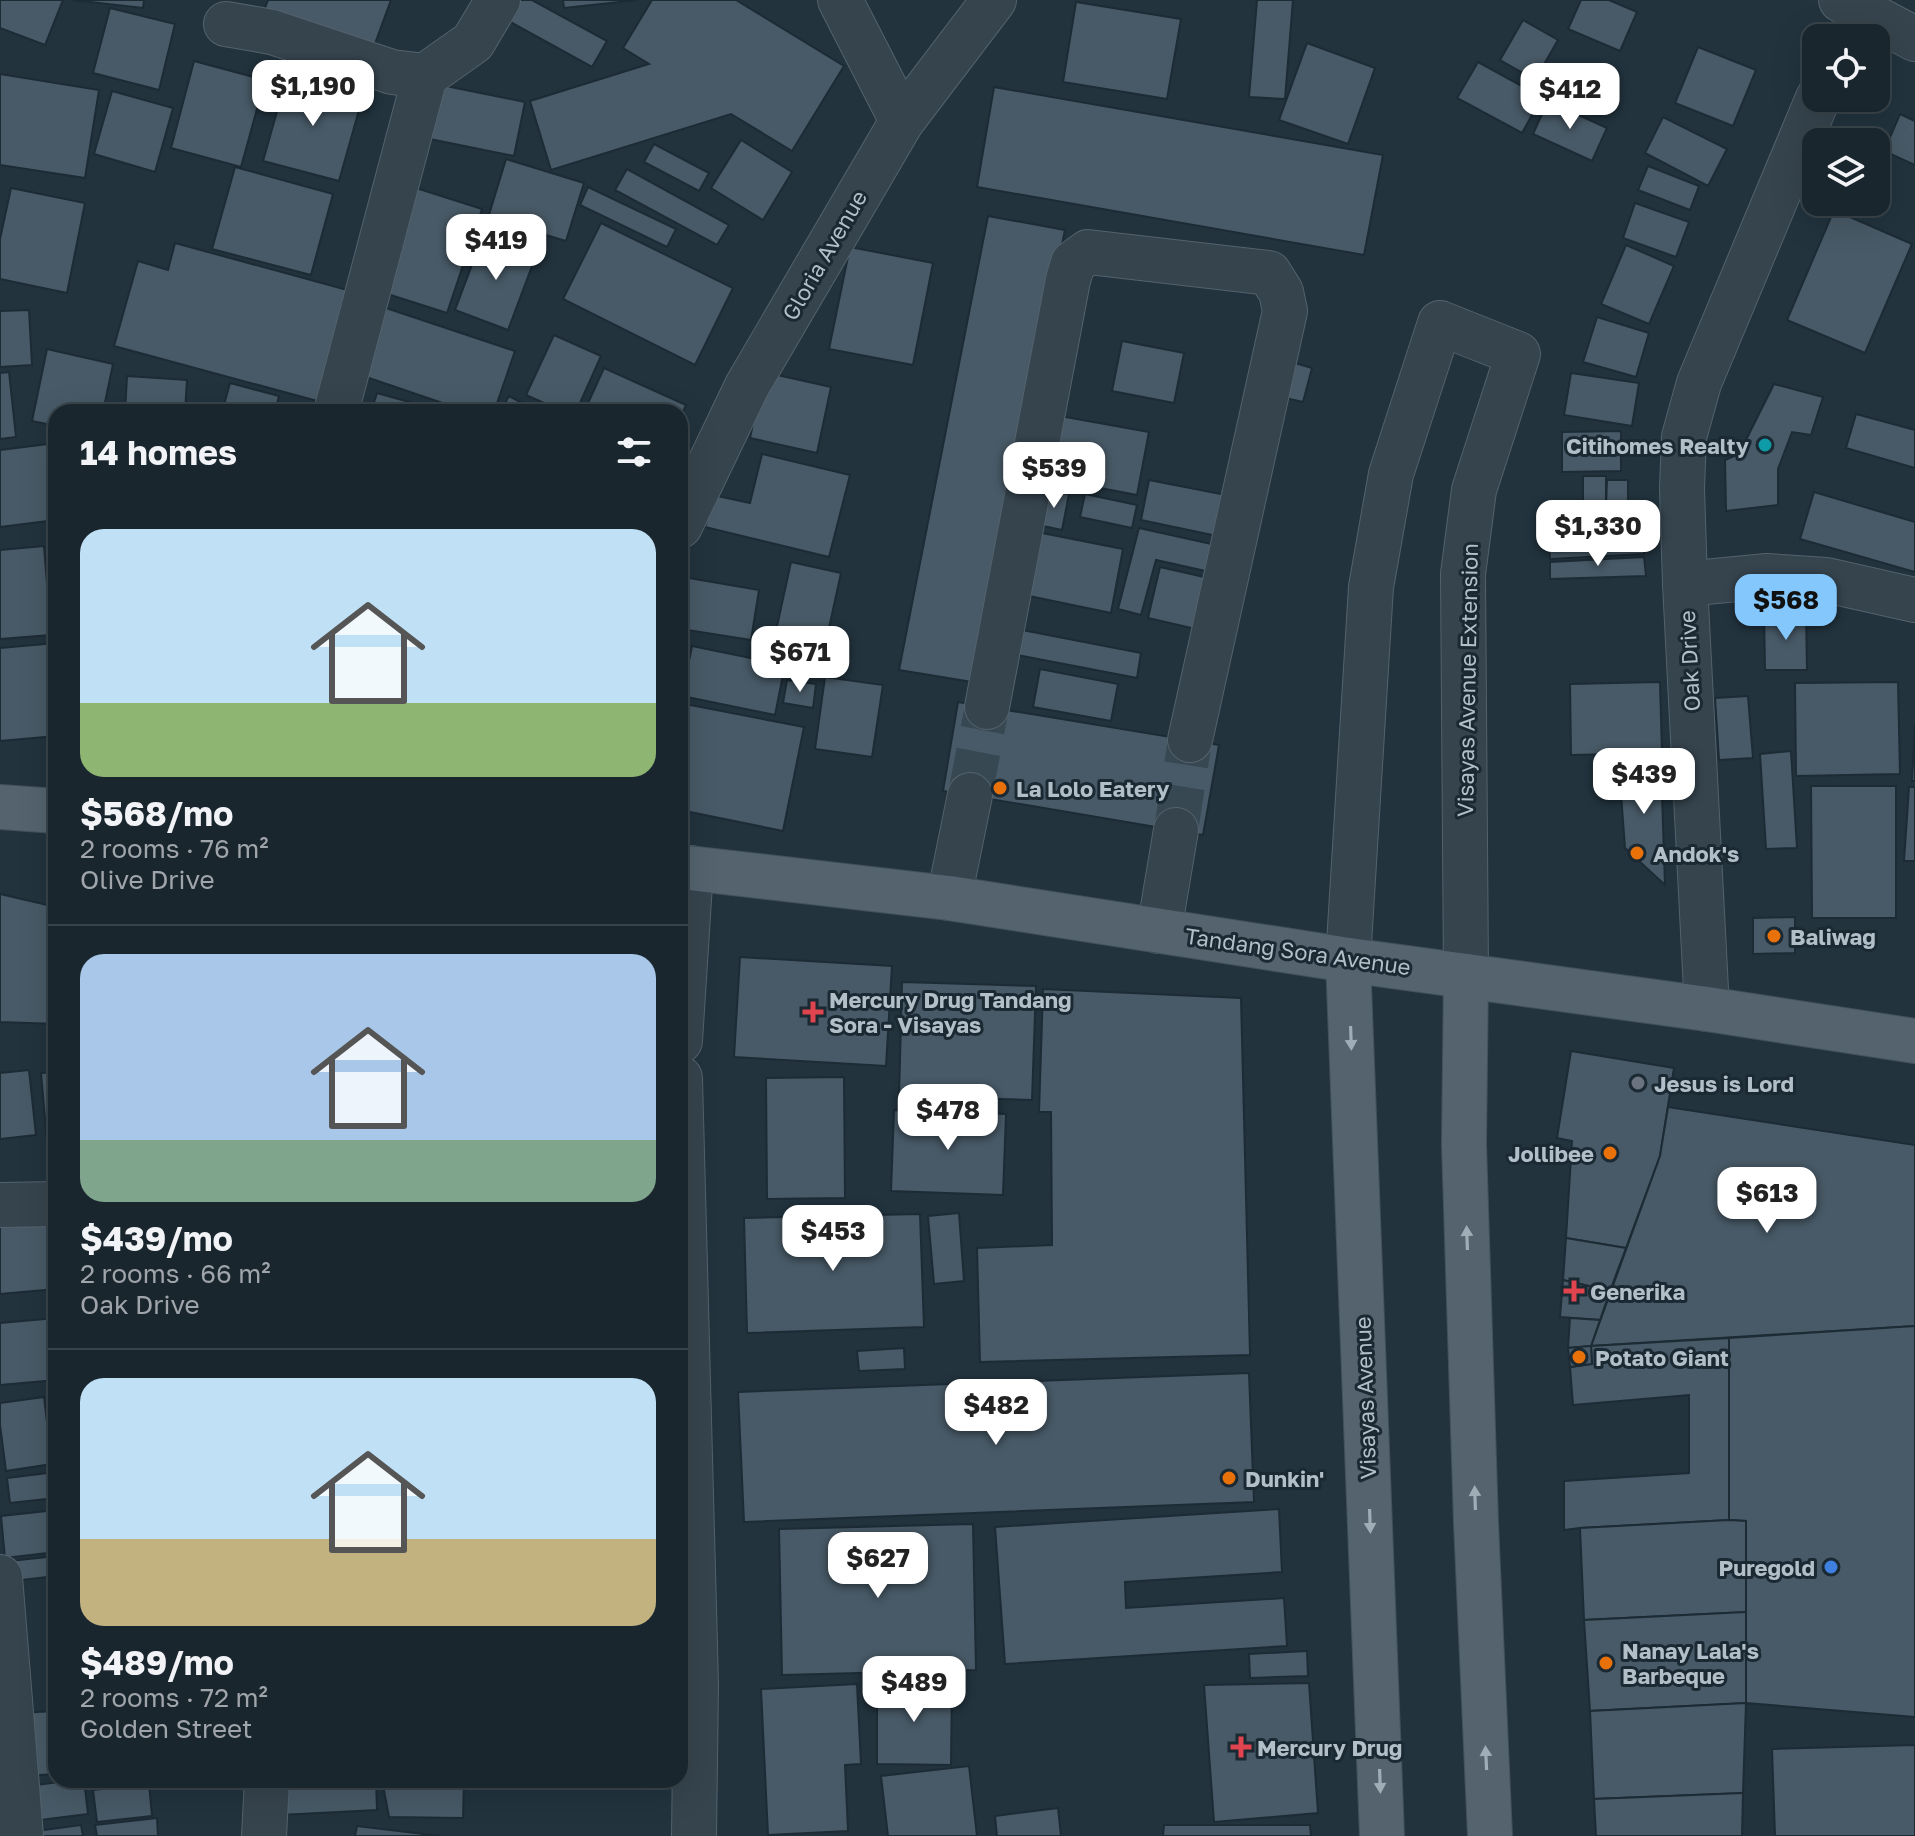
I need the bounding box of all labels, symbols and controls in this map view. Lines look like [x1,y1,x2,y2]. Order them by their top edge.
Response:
map controls [1802,24,1890,216]
button: locate [1802,24,1890,112]
pin: $1,190 [248,60,378,128]
pin: $412 [1523,63,1617,131]
text: $1,190 [270,70,356,101]
text: $412 [1539,73,1601,104]
button: layers [1802,128,1890,216]
street label: Gloria Avenue [776,185,872,325]
pin: $419 [449,214,543,282]
text: $419 [464,224,528,255]
icon: filters [612,430,656,474]
text: 14 homes [80,432,237,472]
place label: Citihomes Realty [1566,432,1749,459]
marker: Citihomes Realty [1756,436,1774,454]
pin: $539 [1007,442,1101,510]
text: $539 [1021,452,1087,483]
pin: $1,330 [1533,500,1663,568]
text: $1,330 [1554,510,1642,541]
street label: Visayas Avenue Extension [1451,543,1483,817]
pin: $568 [1739,574,1833,642]
icon: home [296,581,440,725]
text: $568 [1753,584,1819,615]
street label: Oak Drive [1673,610,1705,712]
pin: $671 [753,626,847,694]
text: $671 [769,636,831,667]
pin: $439 [1597,748,1691,816]
text: $439 [1611,758,1677,789]
place label: La Lolo Eatery [1016,775,1169,802]
marker: La Lolo Eatery [991,779,1009,797]
text: $568/mo [80,793,233,833]
text: 2 rooms · 76 m² [80,833,269,864]
place label: Andok's [1653,840,1739,867]
marker: Andok's [1628,844,1646,862]
text: Olive Drive [80,864,215,895]
street label: Tandang Sora Avenue [1184,922,1412,980]
place label: Baliwag [1790,923,1876,950]
marker: Baliwag [1765,927,1783,945]
place label: Mercury Drug Tandang Sora - Visayas [829,986,1072,1038]
marker: Mercury Drug Tandang Sora - Visayas [804,1003,822,1021]
icon: home [296,1006,440,1150]
one-way arrow [1345,1026,1358,1051]
place label: Jesus is Lord [1654,1070,1794,1097]
marker: Jesus is Lord [1629,1074,1647,1092]
pin: $478 [901,1084,995,1152]
text: $478 [916,1094,980,1125]
place label: Jollibee [1508,1140,1594,1167]
marker: Jollibee [1601,1144,1619,1162]
pin: $613 [1720,1167,1814,1235]
text: $613 [1735,1177,1799,1208]
pin: $453 [786,1205,880,1273]
text: $453 [800,1215,866,1246]
text: $439/mo [80,1218,233,1258]
one-way arrow [1461,1225,1474,1250]
text: 2 rooms · 66 m² [80,1258,271,1289]
place label: Generika [1590,1278,1685,1305]
marker: Generika [1565,1282,1583,1300]
text: Oak Drive [80,1289,200,1320]
street label: Visayas Avenue [1349,1316,1381,1480]
place label: Potato Giant [1595,1344,1729,1371]
marker: Potato Giant [1570,1348,1588,1366]
pin: $482 [949,1379,1043,1447]
text: $482 [963,1389,1029,1420]
icon: home [296,1430,440,1574]
place label: Dunkin' [1245,1465,1324,1492]
marker: Dunkin' [1220,1469,1238,1487]
one-way arrow [1469,1485,1482,1510]
one-way arrow [1364,1509,1377,1534]
pin: $627 [831,1532,925,1600]
text: $627 [846,1542,910,1573]
place label: Puregold [1718,1554,1815,1581]
marker: Puregold [1822,1558,1840,1576]
place label: Nanay Lala's Barbeque [1622,1637,1759,1689]
text: $489/mo [80,1642,234,1682]
marker: Nanay Lala's Barbeque [1597,1654,1615,1672]
pin: $489 [867,1656,961,1724]
text: $489 [881,1666,947,1697]
text: 2 rooms · 72 m² [80,1682,268,1713]
text: Golden Street [80,1713,253,1744]
place label: Mercury Drug [1257,1734,1402,1761]
marker: Mercury Drug [1232,1738,1250,1756]
one-way arrow [1480,1745,1493,1770]
one-way arrow [1374,1769,1387,1794]

